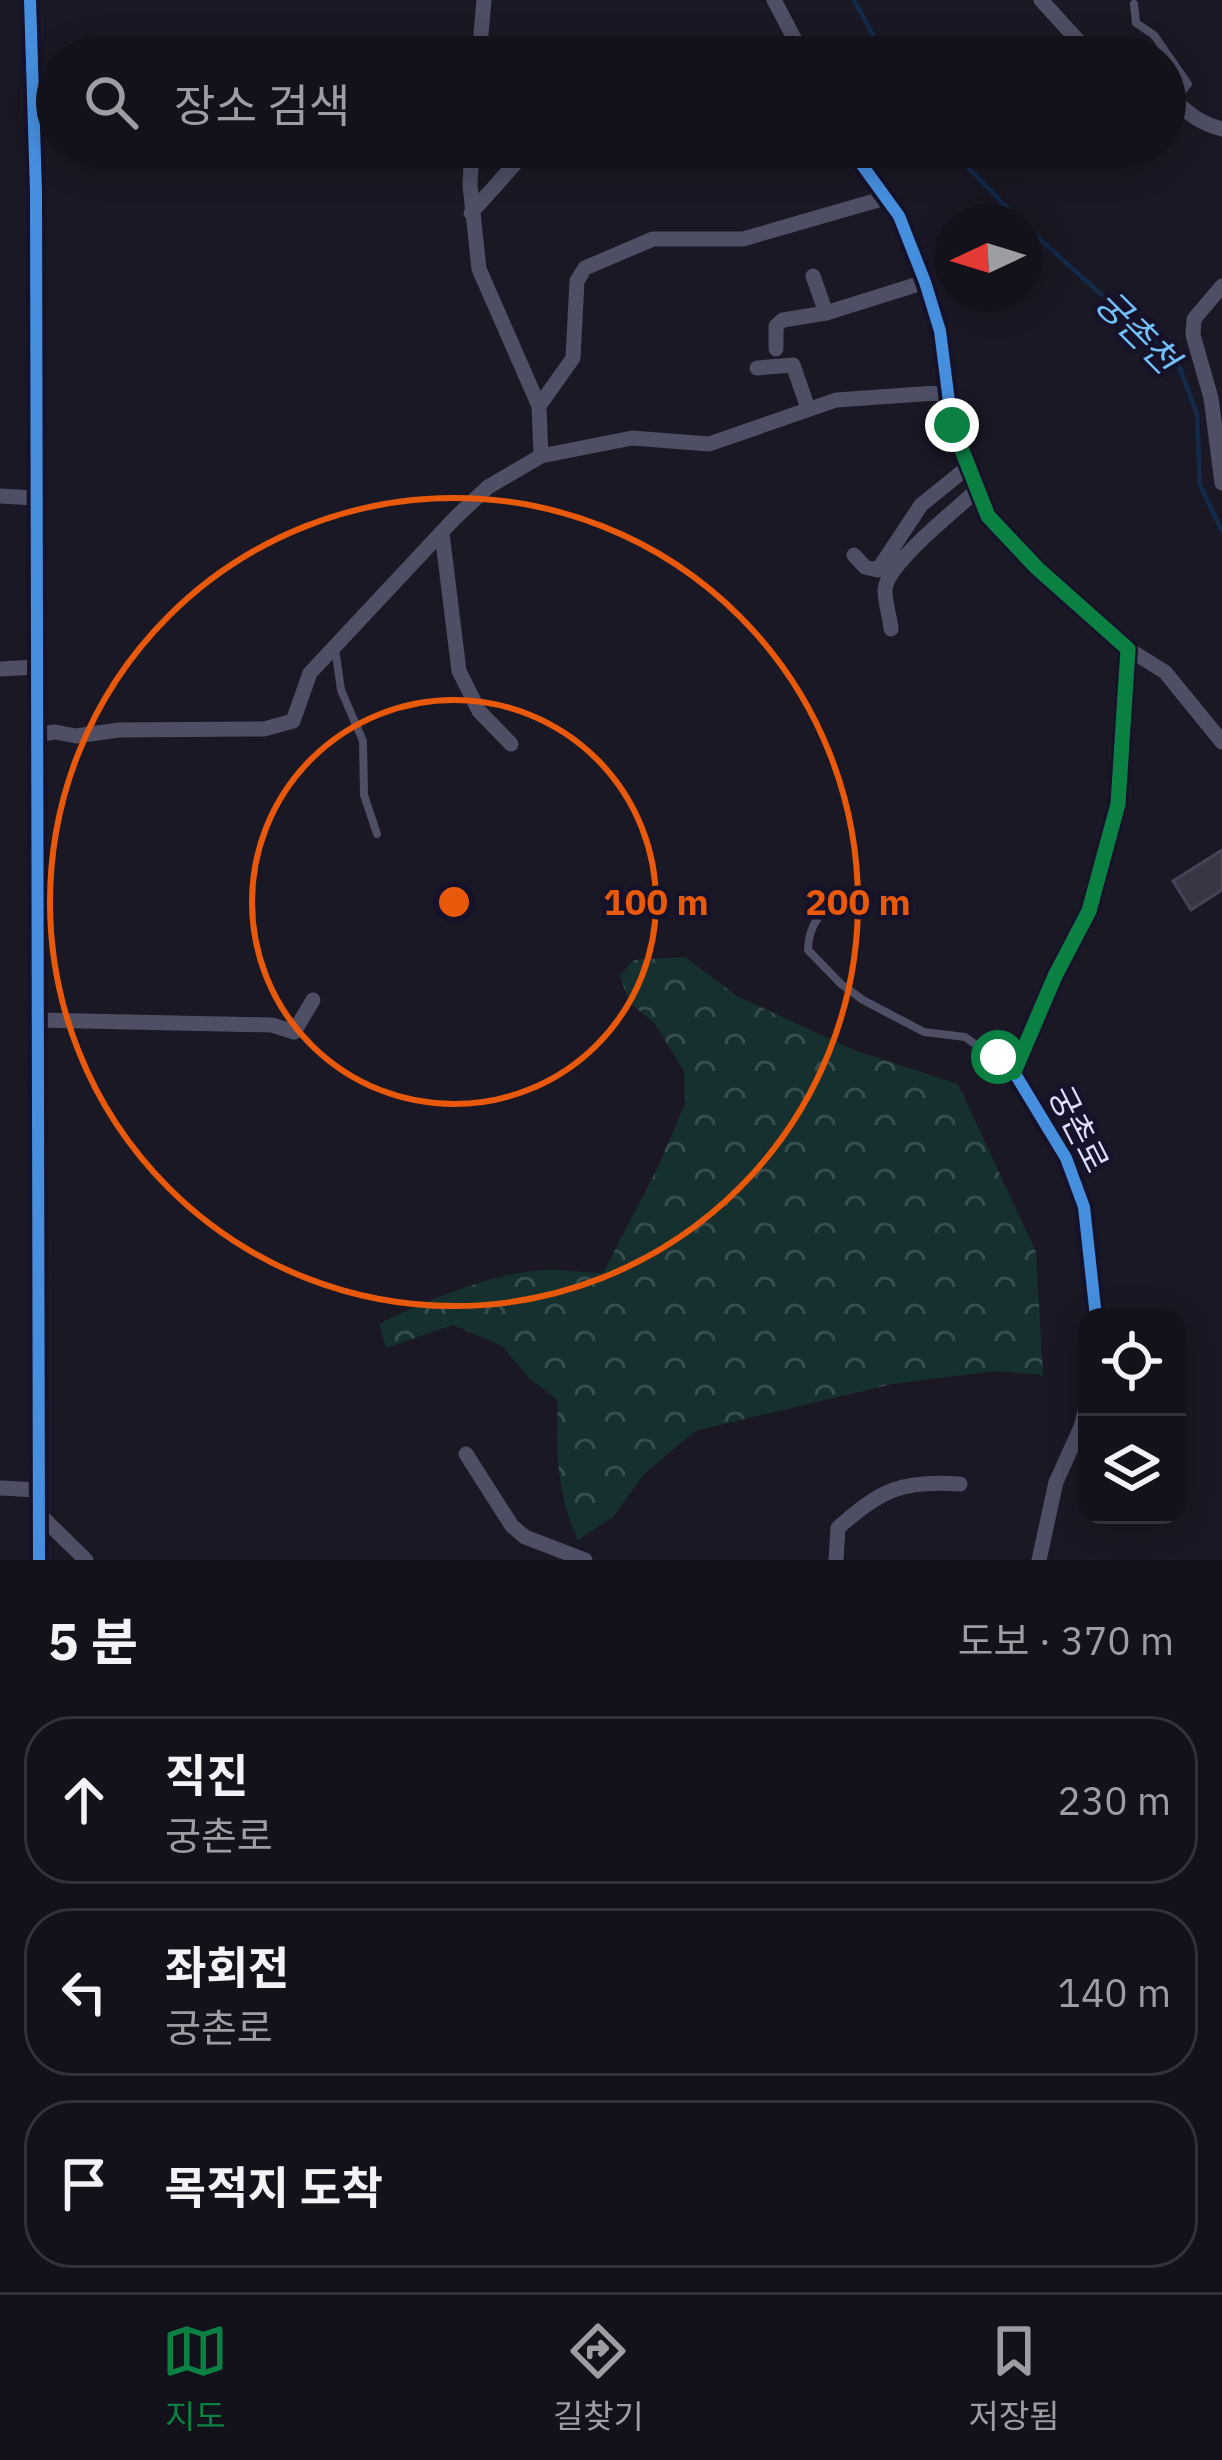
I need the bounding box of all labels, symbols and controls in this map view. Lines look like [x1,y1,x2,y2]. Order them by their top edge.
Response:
search box [36,36,1186,168]
icon: search [78,69,144,135]
text: 장소 검색 [174,76,350,134]
north arrow [934,204,1042,312]
water label: 궁촌천 [1086,279,1192,385]
route end [925,398,979,452]
text: 100 m [603,878,709,925]
text: 200 m [805,878,911,925]
centre of rings [433,881,475,923]
route start [971,1030,1025,1084]
street label: 궁촌로 [1040,1078,1119,1179]
map controls [1078,1308,1186,1524]
button: locate [1078,1308,1186,1416]
button: layers [1078,1416,1186,1524]
text: 5 분 [48,1608,138,1674]
text: 도보 · 370 m [958,1615,1174,1666]
text: 직진 [165,1746,248,1804]
icon: ahead [51,1767,117,1833]
text: 230 m [1058,1775,1171,1826]
text: 궁촌로 [165,1810,273,1861]
text: 좌회전 [165,1938,289,1996]
icon: left [51,1959,117,2025]
text: 140 m [1058,1967,1171,2018]
text: 궁촌로 [165,2002,273,2053]
icon: arrive [51,2151,117,2217]
text: 목적지 도착 [165,2158,383,2216]
tab: 지도 [162,2318,228,2438]
tab: 길찾기 [553,2318,644,2438]
tab: 저장됨 [969,2318,1060,2438]

